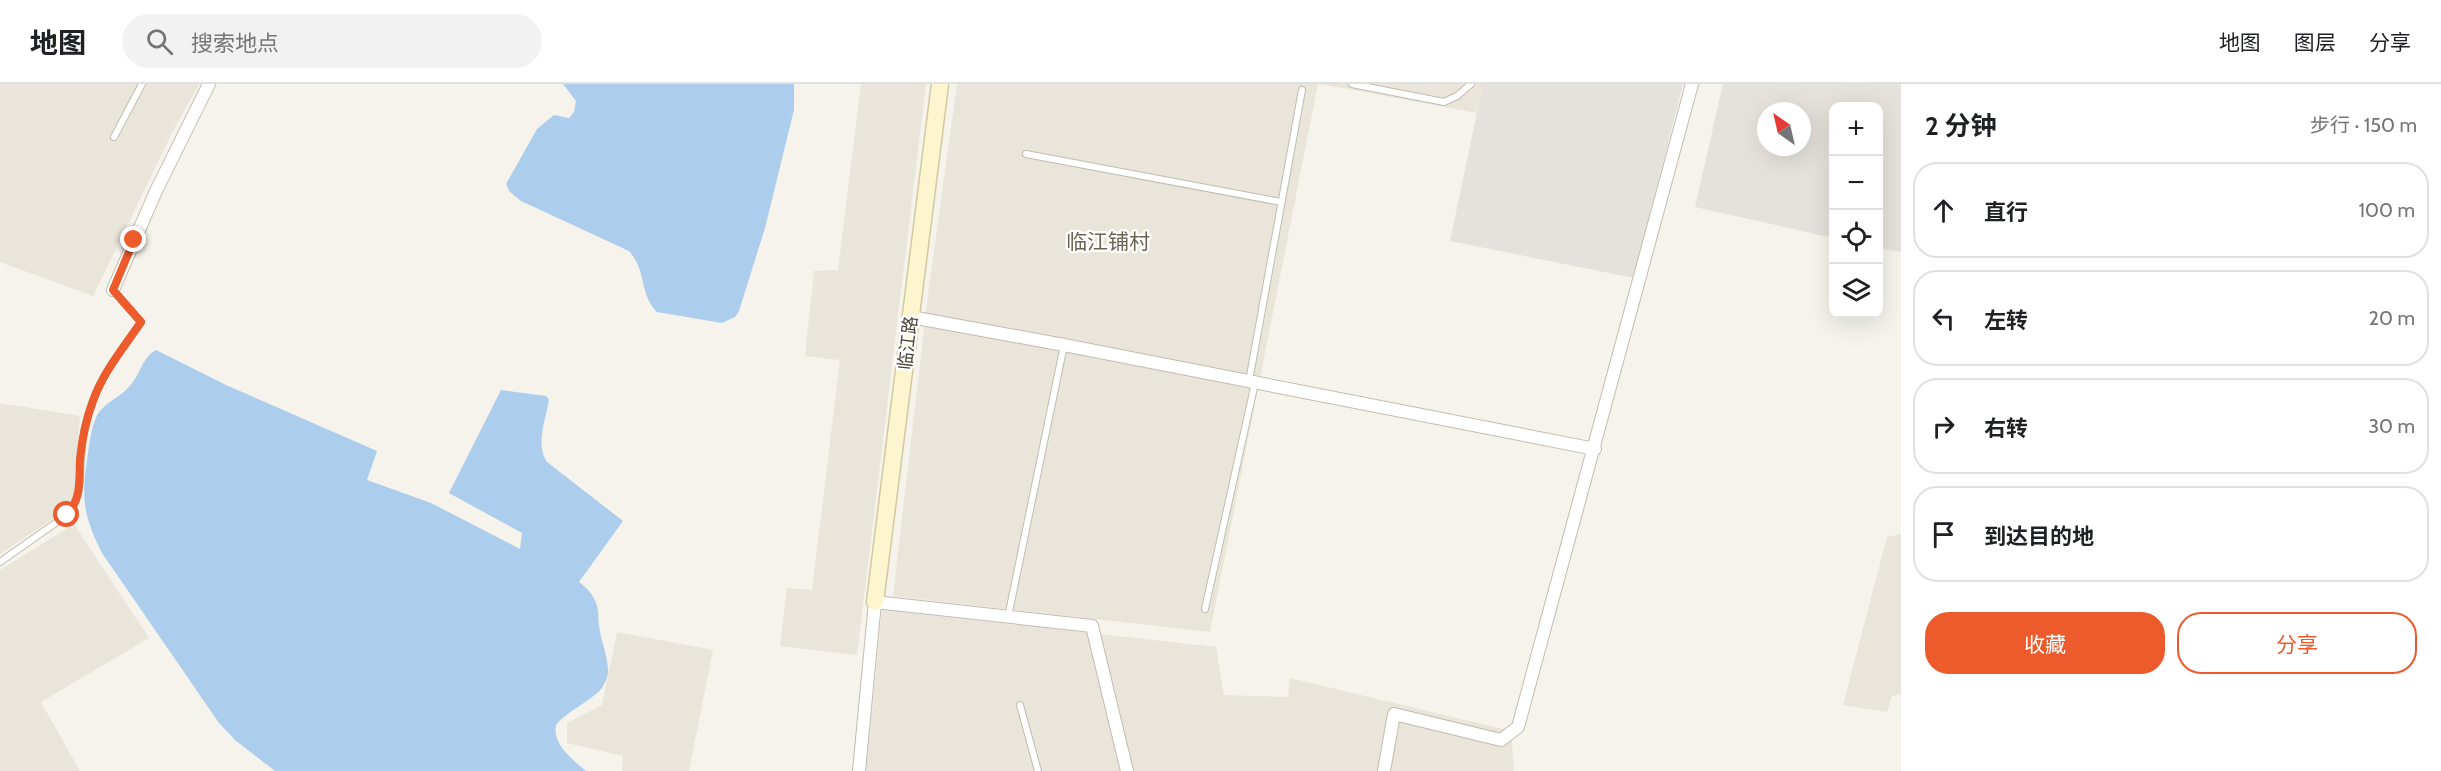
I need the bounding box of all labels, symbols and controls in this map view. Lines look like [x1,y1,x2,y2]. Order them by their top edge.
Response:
search box [122,14,542,68]
icon: search [143,25,176,58]
text: 地图 [30,26,86,60]
text: 搜索地点 [191,30,279,57]
text: 地图 [2219,30,2261,55]
text: 图层 [2294,30,2336,55]
text: 分享 [2369,30,2411,55]
north arrow [1757,102,1811,156]
map controls [1829,102,1883,318]
button: + [1829,102,1883,156]
text: 2 分钟 [1925,110,1997,142]
text: 步行 · 150 m [2310,113,2417,137]
button: − [1829,156,1883,210]
icon: ahead [1927,194,1960,227]
text: 100 m [2359,198,2415,222]
text: 直行 [1984,199,2028,226]
button: locate [1829,210,1883,264]
route end [120,226,146,252]
district label: 临江铺村 [1066,229,1150,254]
button: layers [1829,264,1883,318]
icon: left [1927,302,1960,335]
text: 20 m [2369,306,2415,330]
text: 左转 [1984,307,2028,334]
street label: 临江路 [894,315,922,371]
icon: right [1927,410,1960,443]
text: 30 m [2368,414,2415,438]
text: 右转 [1984,415,2028,442]
route start [53,501,79,527]
icon: arrive [1927,518,1960,551]
text: 到达目的地 [1984,523,2094,550]
button: 收藏 [1925,612,2165,674]
button: 分享 [2177,612,2417,674]

